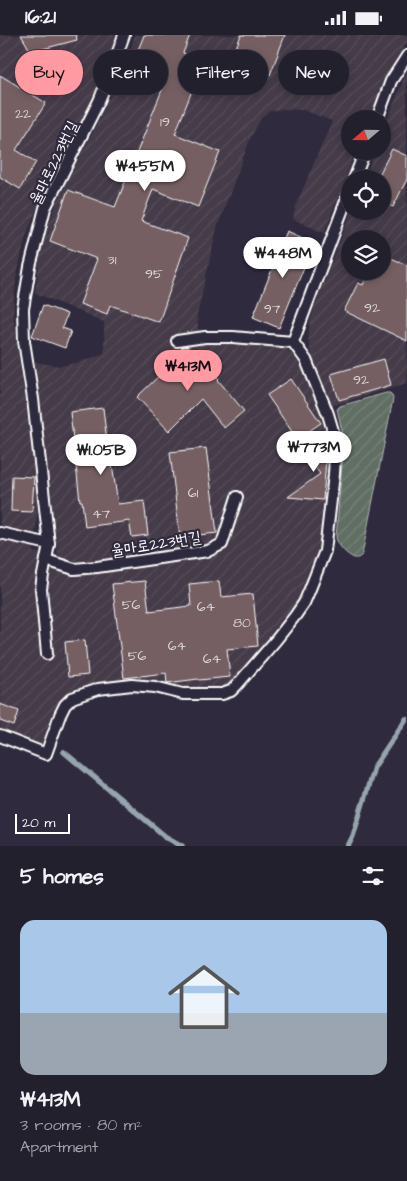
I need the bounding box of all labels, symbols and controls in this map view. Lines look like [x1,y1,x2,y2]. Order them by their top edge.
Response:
text: 16:21 [25,4,56,31]
chip: Buy [15,50,83,95]
chip: Rent [93,50,168,95]
chip: Filters [178,50,268,95]
chip: New [278,50,349,95]
house number: 22 [15,104,31,124]
north arrow [341,110,391,160]
map controls [341,110,391,280]
house number: 19 [160,112,170,132]
street label: 율마로223번길 [24,117,84,208]
pin: ₩455M [110,149,180,192]
text: ₩455M [116,155,174,177]
button: locate [341,170,391,220]
button: layers [341,230,391,280]
pin: ₩448M [248,237,318,279]
text: ₩448M [254,242,312,264]
house number: 31 [108,250,117,270]
house number: 95 [145,264,163,284]
house number: 92 [364,298,380,318]
house number: 97 [264,299,281,319]
pin: ₩413M [153,349,223,392]
text: ₩413M [165,355,211,377]
house number: 92 [353,370,369,390]
pin: ₩773M [279,431,349,473]
pin: ₩1.05B [60,433,142,476]
text: ₩773M [288,436,340,458]
text: ₩1.05B [77,439,126,461]
house number: 61 [188,483,198,503]
house number: 47 [92,504,110,524]
street label: 율마로223번길 [110,526,203,562]
house number: 56 [122,595,141,615]
house number: 64 [197,597,216,617]
house number: 80 [233,613,251,633]
house number: 64 [168,636,187,656]
house number: 56 [128,646,147,666]
house number: 64 [203,649,222,669]
scale bar [15,811,70,834]
text: 20 m [22,813,55,833]
text: 5 homes [20,862,104,891]
icon: filters [359,862,387,890]
icon: home [159,952,249,1042]
text: ₩413M [20,1085,81,1114]
text: 3 rooms · 80 m² [20,1114,142,1136]
text: Apartment [20,1136,98,1158]

